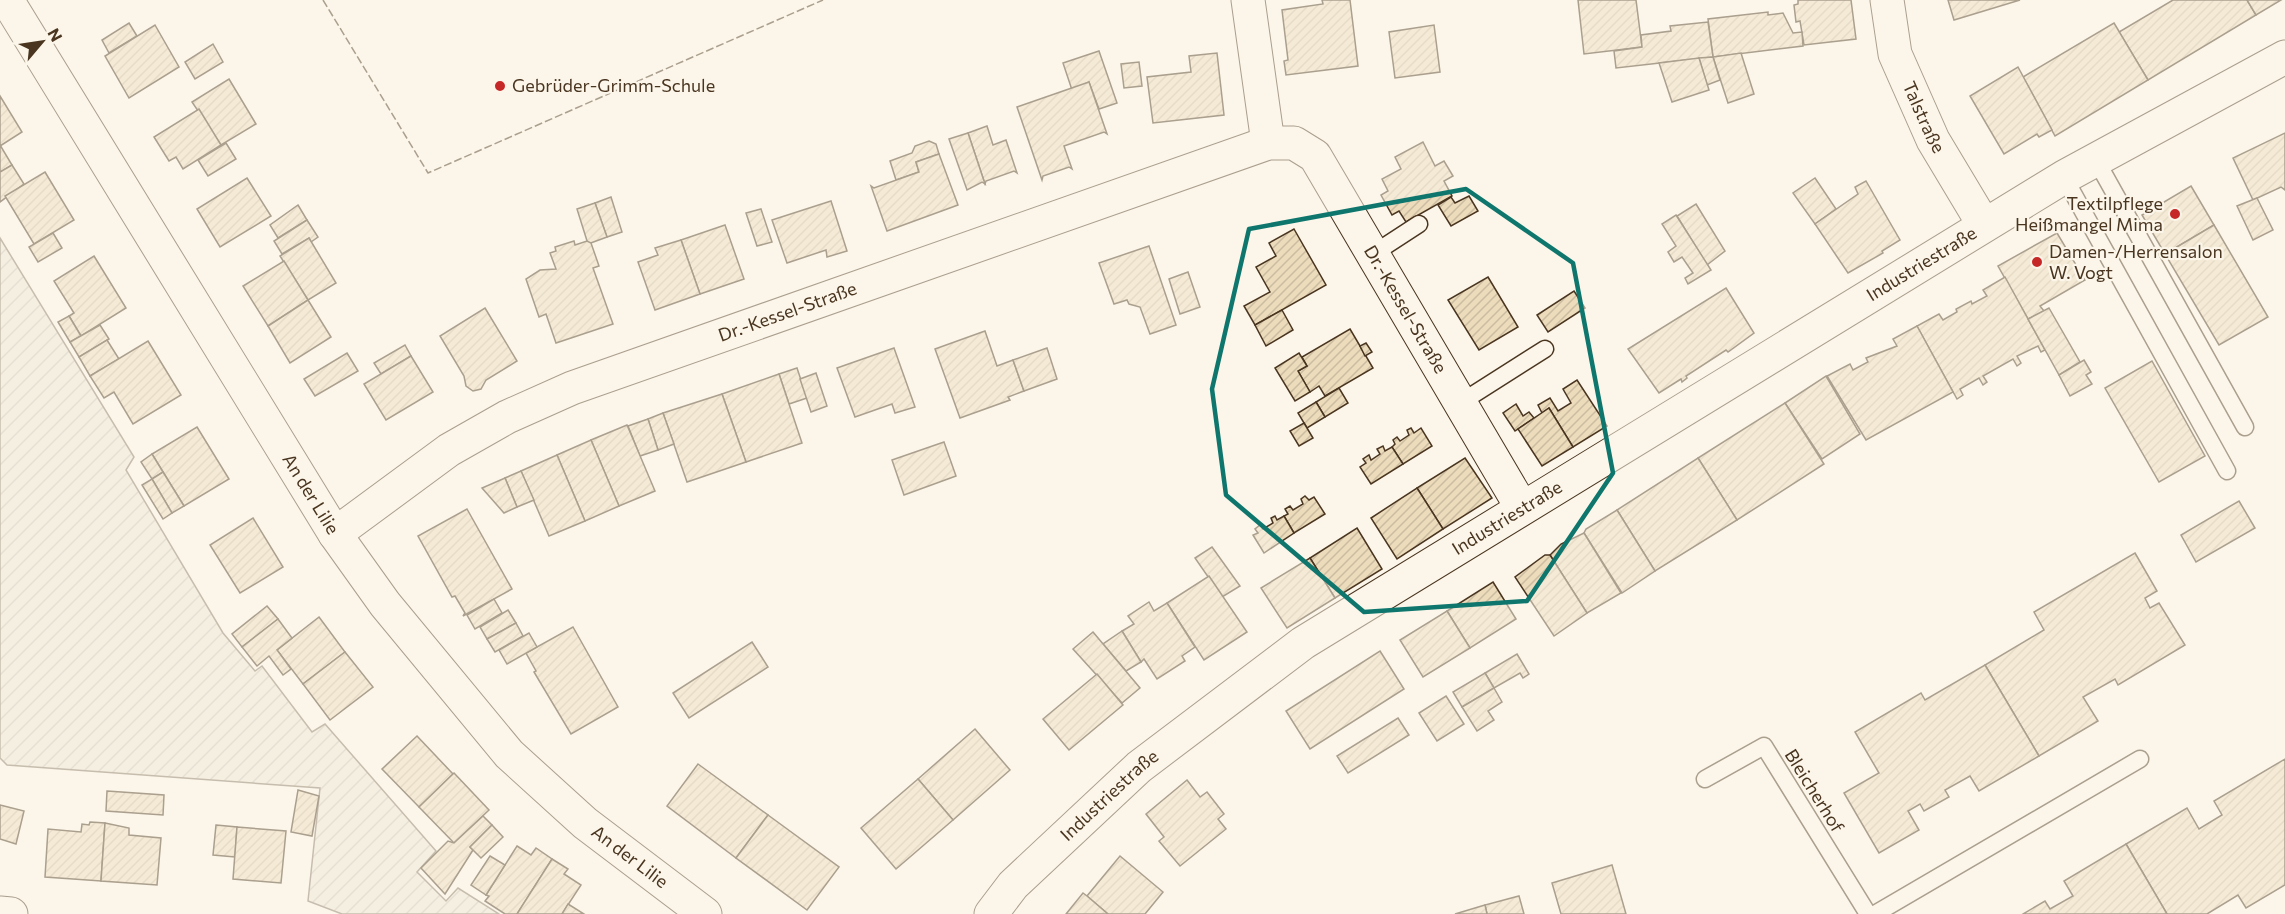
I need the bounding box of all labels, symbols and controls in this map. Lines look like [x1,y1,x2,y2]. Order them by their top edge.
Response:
north arrow [12,12,72,72]
text: N [44,25,67,44]
place label: Gebrüder-Grimm-Schule [512,74,715,96]
street label: Talstraße [1898,78,1950,157]
marker: Gebrüder-Grimm-Schule [493,79,507,93]
place label: Textilpflege Heißmangel Mima [2015,192,2163,235]
marker: Textilpflege Heißmangel Mima [2168,207,2182,221]
street label: Industriestraße [1862,221,1980,305]
place label: Damen-/Herrensalon W. Vogt [2049,240,2223,283]
street label: Dr.-Kessel-Straße [1360,241,1452,377]
marker: Damen-/Herrensalon W. Vogt [2030,255,2044,269]
street label: Dr.-Kessel-Straße [715,277,859,346]
street label: An der Lilie [278,449,344,538]
street label: Industriestraße [1448,475,1566,559]
street label: Industriestraße [1055,744,1162,845]
street label: Bleicherhof [1781,745,1850,837]
street label: An der Lilie [588,820,673,892]

